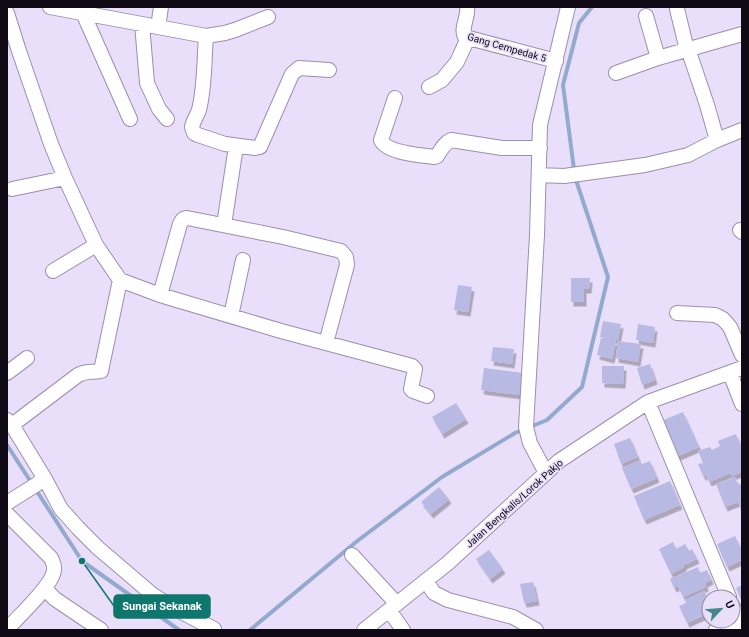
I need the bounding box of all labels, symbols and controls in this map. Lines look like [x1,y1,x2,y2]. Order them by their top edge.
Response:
street label: Gang Cempedak 5 [466,31,548,64]
street label: Jalan Bengkalis/Lorok Pakjo [464,457,565,550]
north arrow [701,589,741,629]
callout: Sungai Sekanak [114,595,210,618]
text: U [722,599,737,611]
text: Sungai Sekanak [122,600,202,613]

